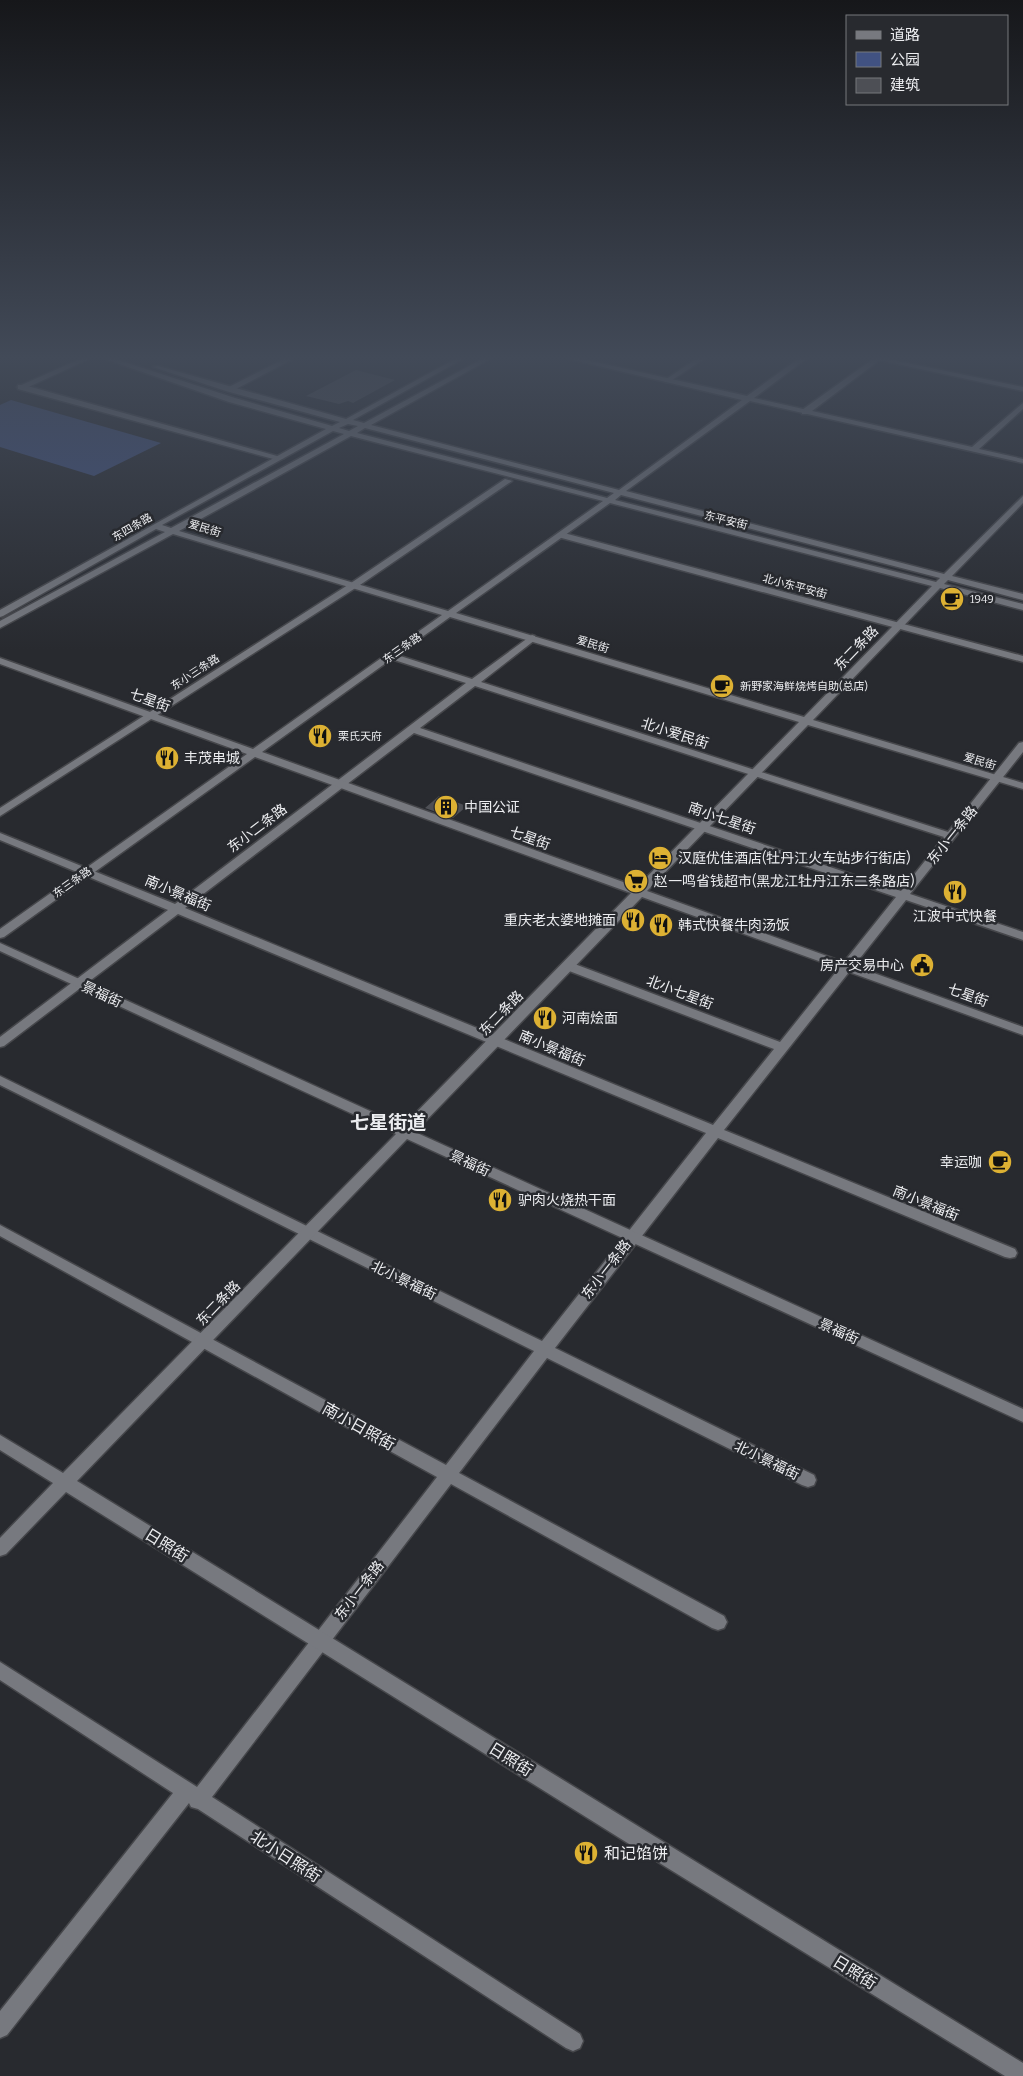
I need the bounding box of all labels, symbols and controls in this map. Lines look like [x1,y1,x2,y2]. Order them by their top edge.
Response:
legend [846,15,1008,105]
text: 道路 [890,26,920,44]
text: 公园 [890,51,920,69]
text: 建筑 [890,76,920,94]
street label: 东平安街 [703,509,749,532]
street label: 东四条路 [110,511,155,544]
street label: 爱民街 [187,517,223,540]
street label: 北小东平安街 [761,572,828,601]
cafe icon: 1949 [939,586,965,612]
place label: 1949 [970,593,994,606]
street label: 东二条路 [831,622,882,674]
street label: 东三条路 [381,630,424,666]
street label: 爱民街 [575,633,611,656]
street label: 东小三条路 [169,652,222,693]
cafe icon: 新野家海鲜烧烤自助(总店) [709,673,735,699]
place label: 新野家海鲜烧烤自助(总店) [740,680,868,693]
street label: 七星街 [127,685,172,716]
street label: 北小爱民街 [639,715,711,752]
restaurant icon: 栗氏天府 [307,723,333,749]
place label: 栗氏天府 [338,730,382,743]
restaurant icon: 丰茂串城 [154,745,180,771]
place label: 丰茂串城 [184,750,240,767]
street label: 爱民街 [962,750,998,773]
building icon: 中国公证 [433,794,459,820]
place label: 中国公证 [464,799,520,816]
street label: 南小七星街 [686,799,758,838]
street label: 东小二条路 [224,801,290,856]
street label: 东小一条路 [924,803,981,868]
street label: 七星街 [507,823,552,854]
hotel icon: 汉庭优佳酒店(牡丹江火车站步行街店) [647,845,673,871]
place label: 汉庭优佳酒店(牡丹江火车站步行街店) [678,850,911,867]
street label: 东三条路 [51,864,94,900]
supermarket icon: 赵一鸣省钱超市(黑龙江牡丹江东二条路店) [623,868,649,894]
street label: 南小景福街 [142,872,213,915]
place label: 赵一鸣省钱超市(黑龙江牡丹江东二条路店) [653,873,915,890]
restaurant icon: 江波中式快餐 [942,879,968,905]
restaurant icon: 重庆老太婆地摊面 [620,907,646,933]
place label: 江波中式快餐 [913,908,997,925]
place label: 重庆老太婆地摊面 [504,912,616,929]
restaurant icon: 韩式快餐牛肉汤饭 [648,912,674,938]
place label: 韩式快餐牛肉汤饭 [678,917,790,934]
public building icon: 房产交易中心 [909,952,935,978]
place label: 房产交易中心 [820,957,904,974]
street label: 北小七星街 [644,972,716,1013]
street label: 景福街 [79,978,124,1011]
street label: 七星街 [945,980,990,1011]
street label: 东二条路 [476,987,527,1039]
restaurant icon: 河南烩面 [532,1005,558,1031]
place label: 河南烩面 [562,1010,618,1027]
street label: 南小景福街 [516,1027,587,1070]
district label: 七星街道 [350,1111,426,1134]
street label: 景福街 [447,1147,492,1180]
cafe icon: 幸运咖 [987,1149,1013,1175]
place label: 幸运咖 [940,1154,982,1171]
street label: 南小景福街 [890,1182,961,1224]
restaurant icon: 驴肉火烧热干面 [487,1187,513,1213]
place label: 驴肉火烧热干面 [518,1192,616,1209]
street label: 东小一条路 [578,1236,635,1302]
street label: 北小景福街 [369,1257,439,1303]
street label: 东二条路 [193,1277,244,1329]
street label: 景福街 [816,1315,861,1348]
street label: 南小日照街 [319,1399,398,1454]
street label: 北小景福街 [732,1437,802,1483]
street label: 日照街 [141,1525,192,1566]
street label: 东小一条路 [331,1557,388,1623]
street label: 日照街 [485,1739,536,1780]
street label: 北小日照街 [247,1827,324,1886]
restaurant icon: 和记馅饼 [573,1840,599,1866]
place label: 和记馅饼 [604,1844,668,1863]
street label: 日照街 [829,1952,880,1993]

